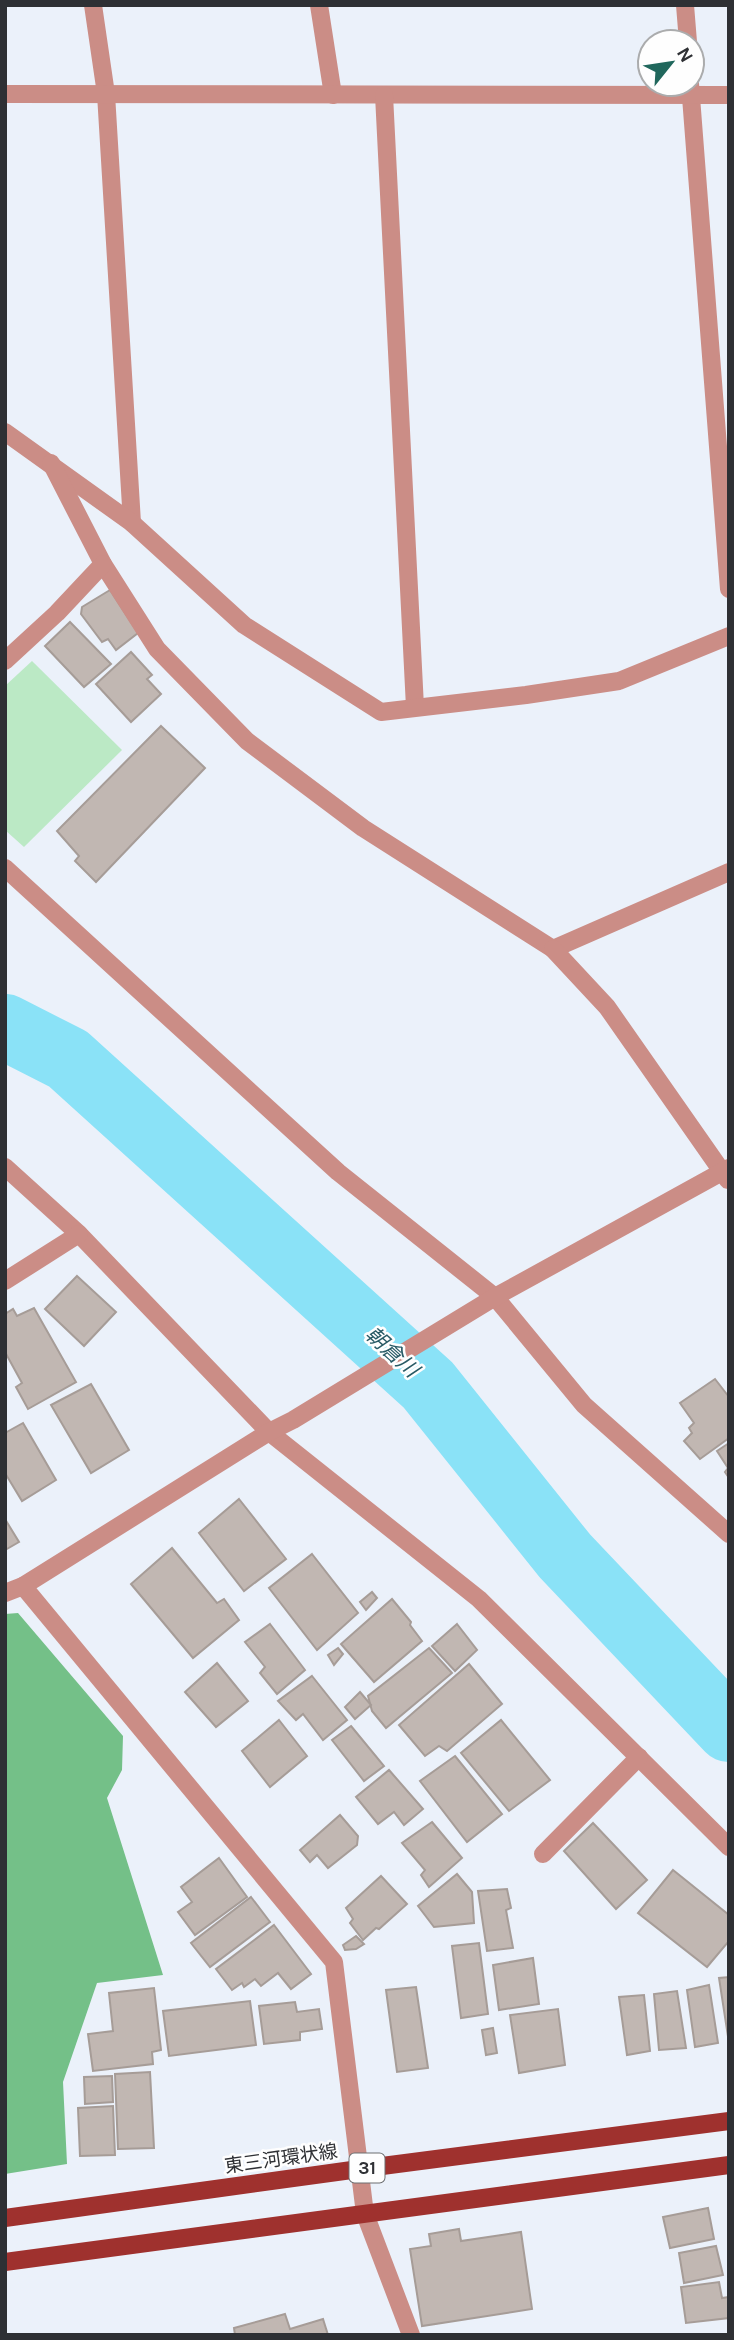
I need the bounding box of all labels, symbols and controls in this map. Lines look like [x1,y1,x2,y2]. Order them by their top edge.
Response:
north arrow [636,28,706,98]
text: N [672,44,698,66]
water label: 朝倉川 [361,1322,425,1383]
street label: 東三河環状線 [223,2140,339,2178]
road number: 31 [350,2154,384,2182]

